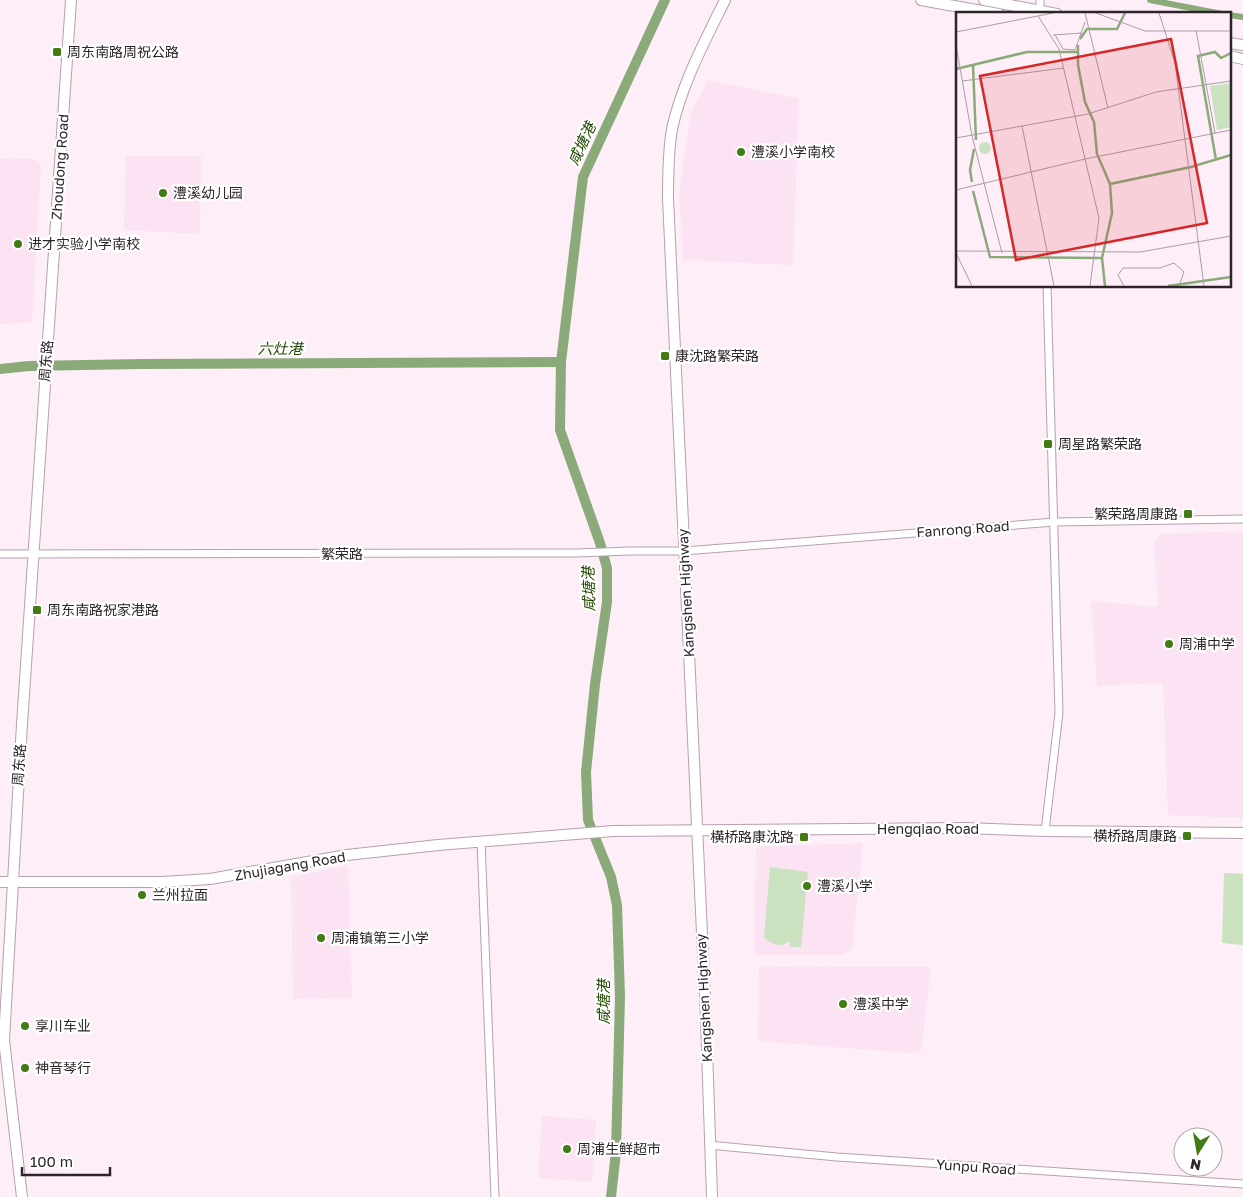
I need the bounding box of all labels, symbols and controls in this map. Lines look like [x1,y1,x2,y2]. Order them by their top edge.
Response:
inset map [956,12,1230,288]
place label: 周东南路周祝公路 [67,43,179,60]
marker: 周东南路周祝公路 [51,46,63,58]
street label: Zhoudong Road [47,114,72,220]
water label: 咸塘港 [563,118,600,168]
place label: 澧溪小学南校 [751,143,835,160]
marker: 澧溪小学南校 [735,146,747,158]
place label: 澧溪幼儿园 [173,184,243,201]
marker: 澧溪幼儿园 [157,187,169,199]
place label: 进才实验小学南校 [28,235,140,252]
marker: 进才实验小学南校 [12,238,24,250]
street label: 周东路 [35,339,56,383]
water label: 六灶港 [257,339,304,357]
place label: 康沈路繁荣路 [675,347,759,364]
marker: 康沈路繁荣路 [659,350,671,362]
place label: 周星路繁荣路 [1058,435,1142,452]
marker: 周星路繁荣路 [1042,438,1054,450]
place label: 繁荣路周康路 [1094,505,1178,522]
marker: 繁荣路周康路 [1182,508,1194,520]
street label: Fanrong Road [916,517,1010,540]
street label: Kangshen Highway [674,528,697,658]
street label: 繁荣路 [321,545,363,562]
water label: 咸塘港 [579,564,597,612]
place label: 周东南路祝家港路 [47,601,159,618]
marker: 周东南路祝家港路 [31,604,43,616]
place label: 周浦中学 [1179,635,1235,652]
marker: 周浦中学 [1163,638,1175,650]
street label: 周东路 [9,743,28,787]
street label: Hengqiao Road [877,820,979,837]
place label: 横桥路周康路 [1093,827,1177,844]
place label: 横桥路康沈路 [710,828,794,845]
marker: 横桥路周康路 [1181,830,1193,842]
marker: 横桥路康沈路 [798,831,810,843]
street label: Zhujiagang Road [233,847,347,884]
place label: 澧溪小学 [817,877,873,894]
marker: 澧溪小学 [801,880,813,892]
place label: 兰州拉面 [152,886,208,903]
marker: 兰州拉面 [136,889,148,901]
place label: 周浦镇第三小学 [331,929,429,946]
marker: 周浦镇第三小学 [315,932,327,944]
street label: Kangshen Highway [692,933,715,1063]
water label: 咸塘港 [594,978,612,1025]
place label: 澧溪中学 [853,995,909,1012]
marker: 澧溪中学 [837,998,849,1010]
place label: 享川车业 [35,1017,91,1034]
marker: 享川车业 [19,1020,31,1032]
place label: 神音琴行 [35,1059,91,1076]
marker: 神音琴行 [19,1062,31,1074]
north arrow [1173,1127,1223,1177]
place label: 周浦生鲜超市 [577,1140,661,1157]
marker: 周浦生鲜超市 [561,1143,573,1155]
scale bar [22,1144,110,1176]
text: 100 m [30,1152,73,1170]
street label: Yunpu Road [935,1155,1017,1178]
text: N [1189,1156,1202,1175]

